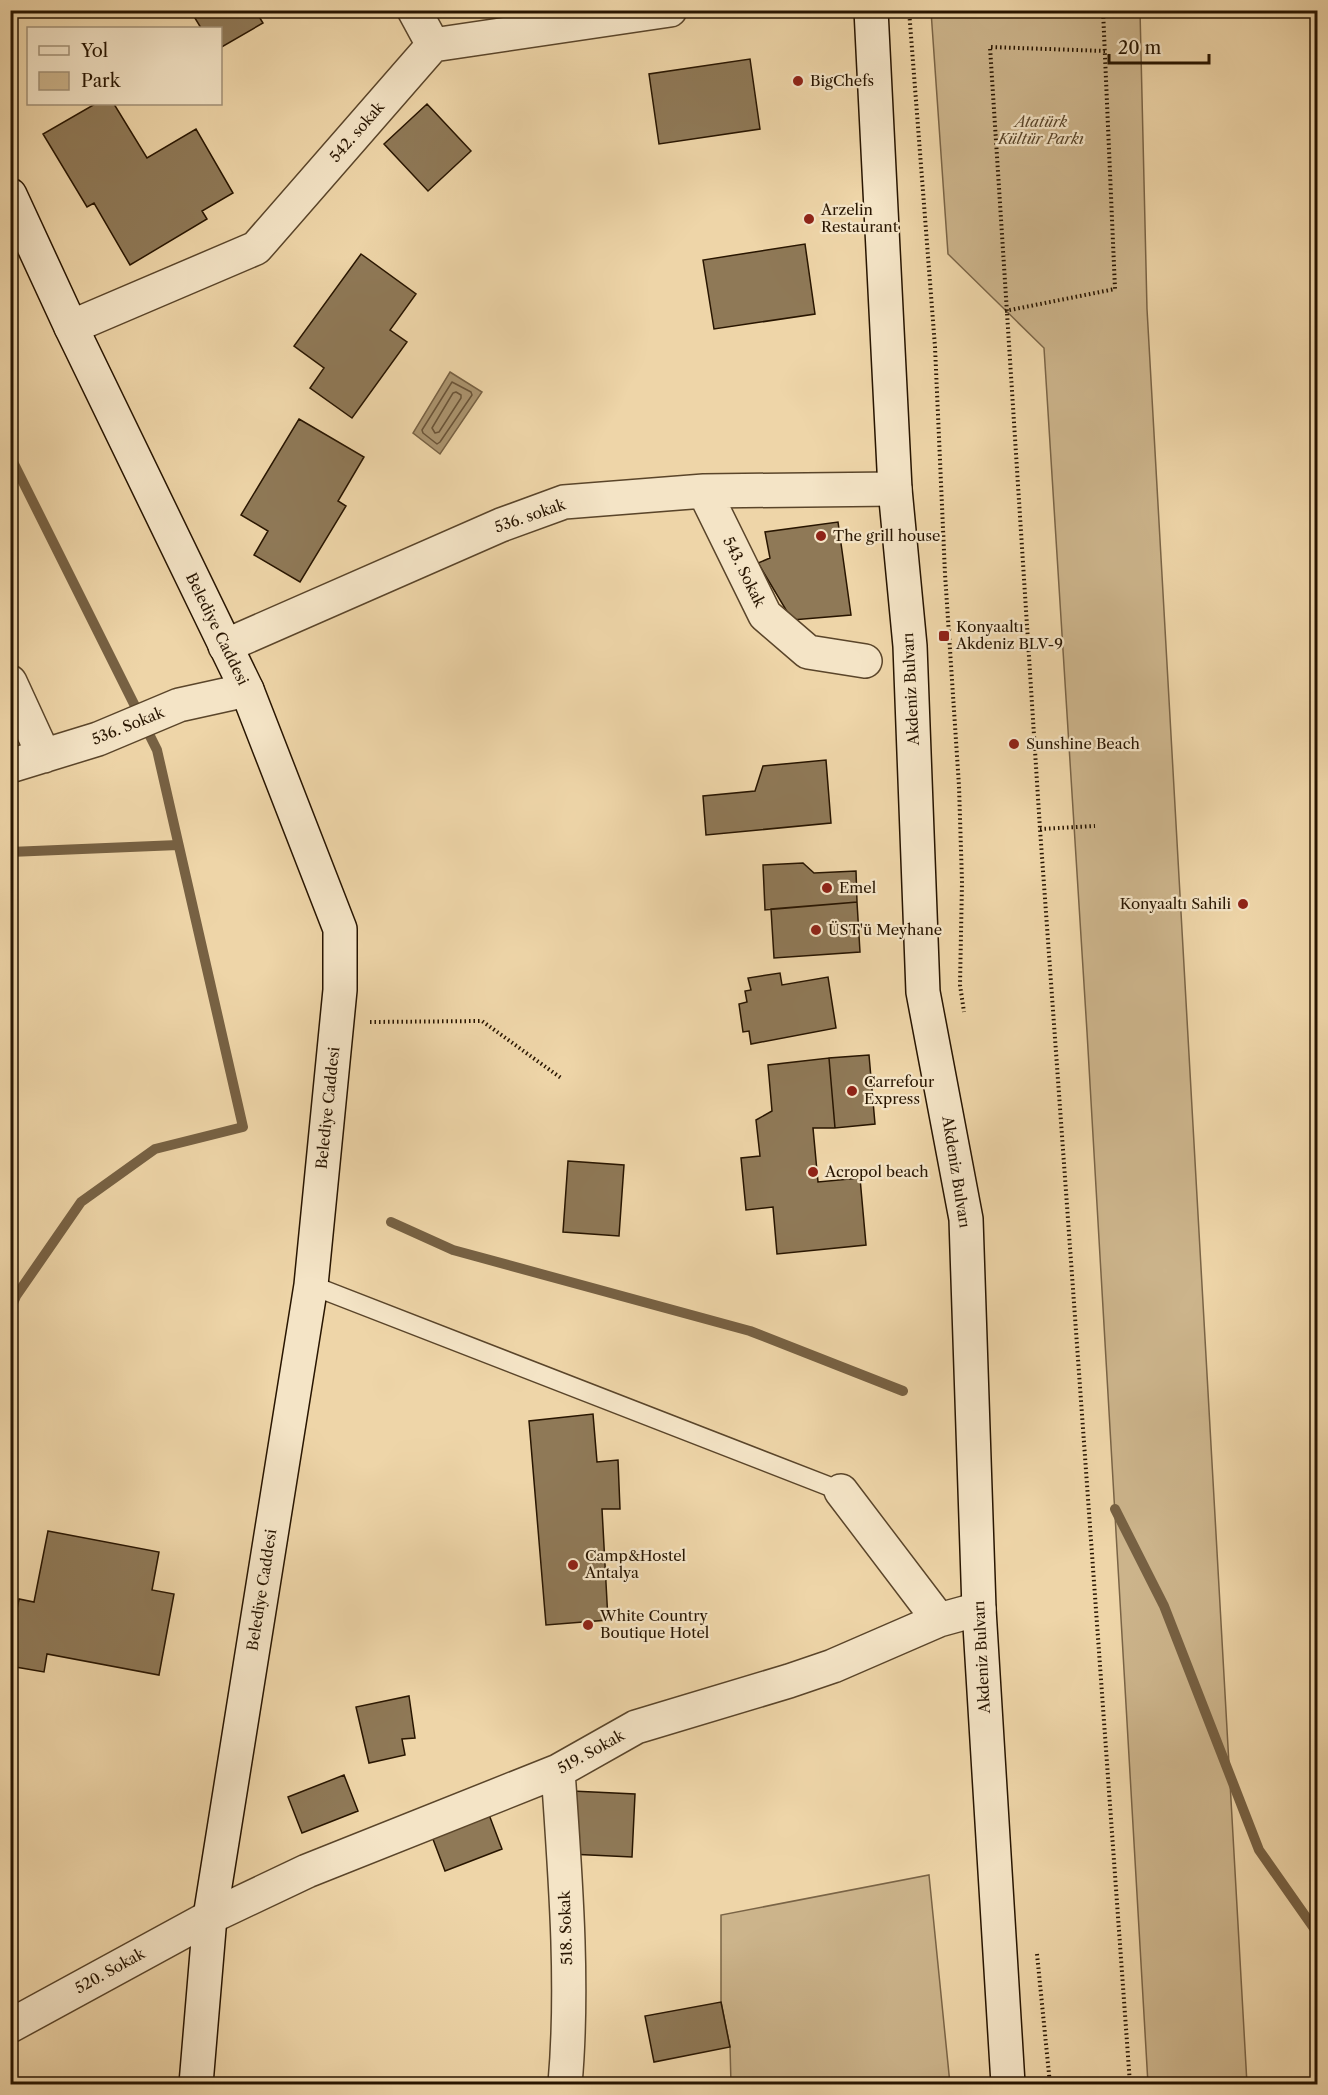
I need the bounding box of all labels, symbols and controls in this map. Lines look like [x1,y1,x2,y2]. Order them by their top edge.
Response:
legend [27,27,222,105]
scale bar [1109,27,1210,65]
text: 20 m [1118,37,1162,59]
text: Yol [80,40,108,62]
text: Park [81,70,122,92]
place label: BigChefs [810,71,874,90]
marker: BigChefs [791,74,805,88]
street label: 542. sokak [325,97,389,166]
park label: Atatürk Kültür Parkı [997,112,1084,148]
place label: Arzelin Restaurant [820,200,899,236]
marker: Arzelin Restaurant [802,212,816,226]
street label: 536. sokak [492,494,569,537]
place label: The grill house [833,526,940,545]
marker: The grill house [814,529,828,543]
street label: 543. Sokak [719,533,770,611]
street label: Belediye Caddesi [182,569,253,689]
place label: Konyaaltı Akdeniz BLV-9 [955,617,1063,653]
marker: Konyaaltı Akdeniz BLV-9 [937,629,951,643]
street label: Akdeniz Bulvarı [898,632,923,747]
street label: 536. Sokak [89,702,168,749]
place label: Sunshine Beach [1026,734,1141,753]
marker: Sunshine Beach [1007,737,1021,751]
place label: Emel [839,878,877,897]
marker: Emel [820,881,834,895]
place label: Konyaaltı Sahili [1120,894,1231,913]
marker: Konyaaltı Sahili [1236,897,1250,911]
place label: ÜST'ü Meyhane [828,920,942,939]
marker: ÜST'ü Meyhane [809,923,823,937]
street label: Belediye Caddesi [312,1045,343,1170]
place label: Carrefour Express [864,1072,935,1108]
marker: Carrefour Express [845,1084,859,1098]
street label: Akdeniz Bulvarı [938,1114,975,1230]
place label: Acropol beach [824,1162,929,1181]
marker: Acropol beach [806,1165,820,1179]
street label: Belediye Caddesi [243,1527,281,1652]
place label: Camp&Hostel Antalya [584,1546,687,1582]
marker: Camp&Hostel Antalya [566,1558,580,1572]
street label: Akdeniz Bulvarı [969,1600,994,1715]
place label: White Country Boutique Hotel [599,1606,710,1642]
marker: White Country Boutique Hotel [581,1618,595,1632]
street label: 519. Sokak [554,1725,629,1778]
street label: 518. Sokak [555,1889,576,1966]
street label: 520. Sokak [71,1943,149,1998]

